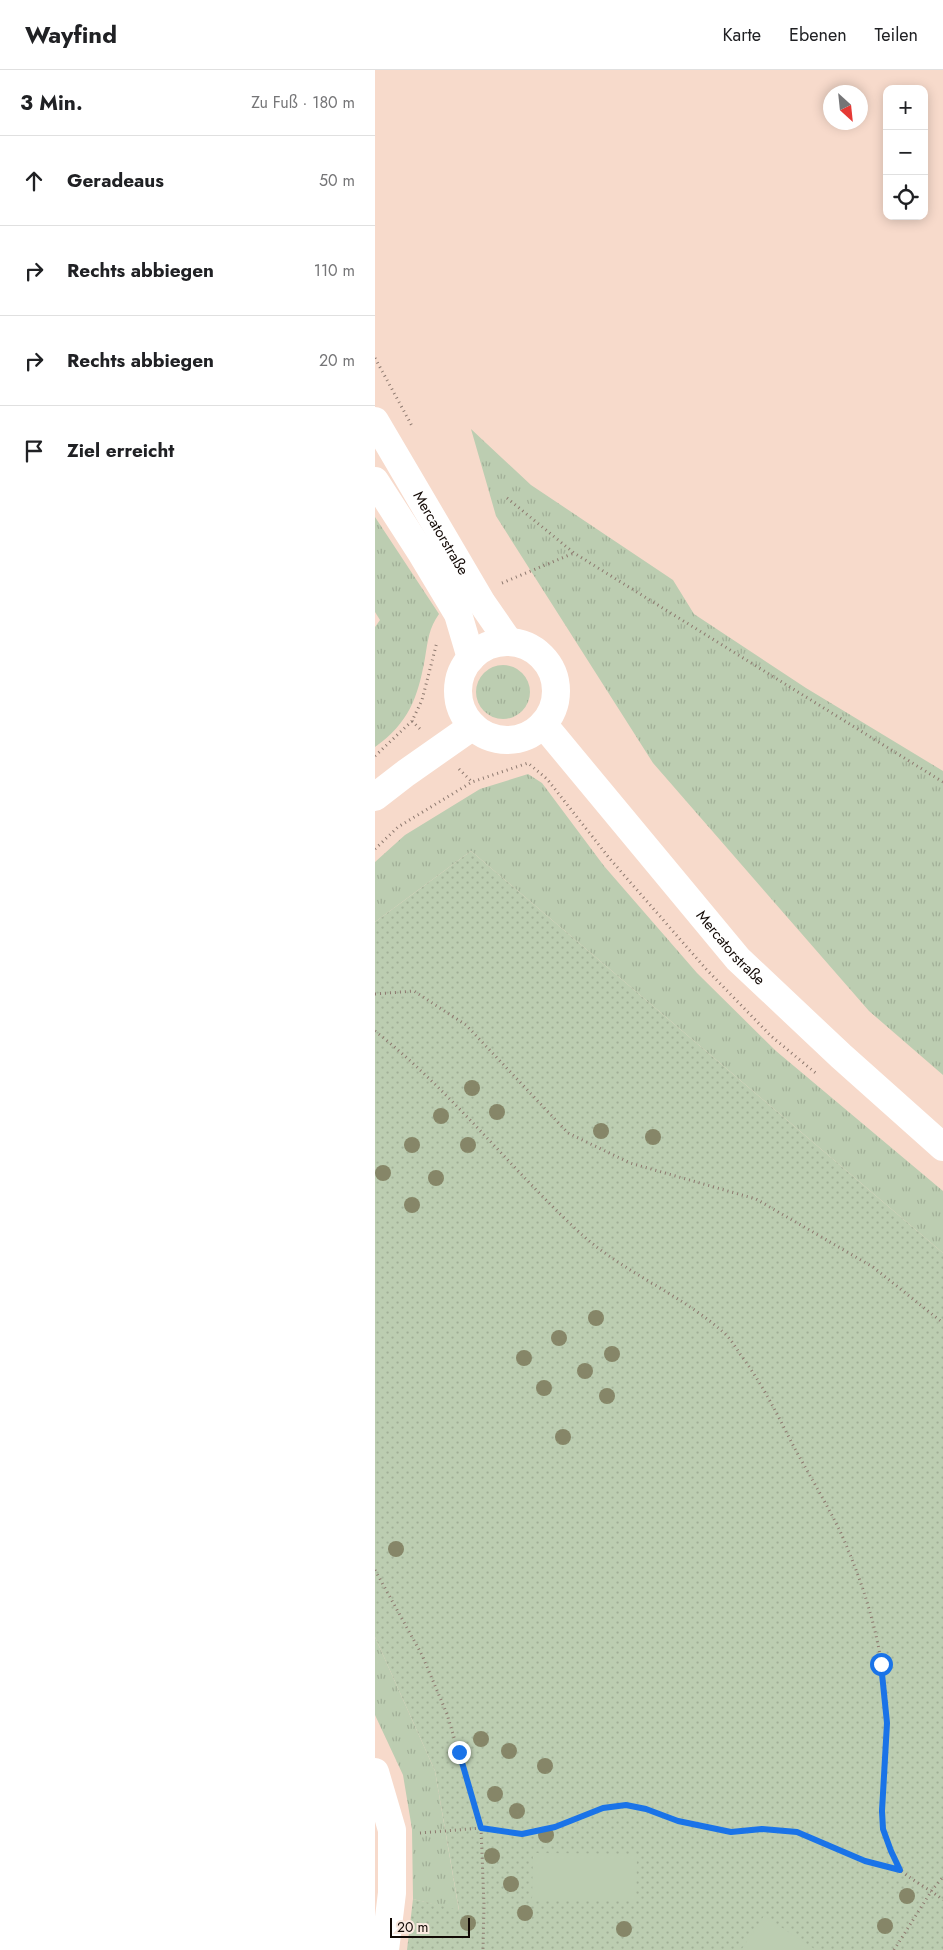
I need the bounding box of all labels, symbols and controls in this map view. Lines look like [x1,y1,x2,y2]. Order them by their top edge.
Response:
text: Wayfind [25,17,117,52]
text: Karte [722,22,761,48]
text: Ebenen [789,22,847,48]
text: Teilen [875,22,918,48]
north arrow [823,85,868,130]
map controls [883,85,928,220]
button: + [883,85,928,130]
text: 3 Min. [20,88,83,118]
text: Zu Fuß · 180 m [251,91,355,114]
button: − [883,130,928,175]
icon: ahead [20,167,48,195]
text: Geradeaus [67,167,164,194]
text: 50 m [319,169,355,192]
button: locate [883,175,928,220]
icon: right [20,257,48,285]
text: Rechts abbiegen [67,257,214,284]
text: 110 m [314,259,355,282]
icon: right [20,347,48,375]
text: Rechts abbiegen [67,347,214,374]
text: 20 m [319,349,355,372]
icon: arrive [20,437,48,465]
text: Ziel erreicht [67,437,174,464]
street label: Mercatorstraße [407,487,474,580]
street label: Mercatorstraße [691,905,770,990]
route start [870,1653,893,1676]
route end [448,1741,471,1764]
scale bar [390,1915,470,1938]
text: 20 m [397,1917,429,1937]

